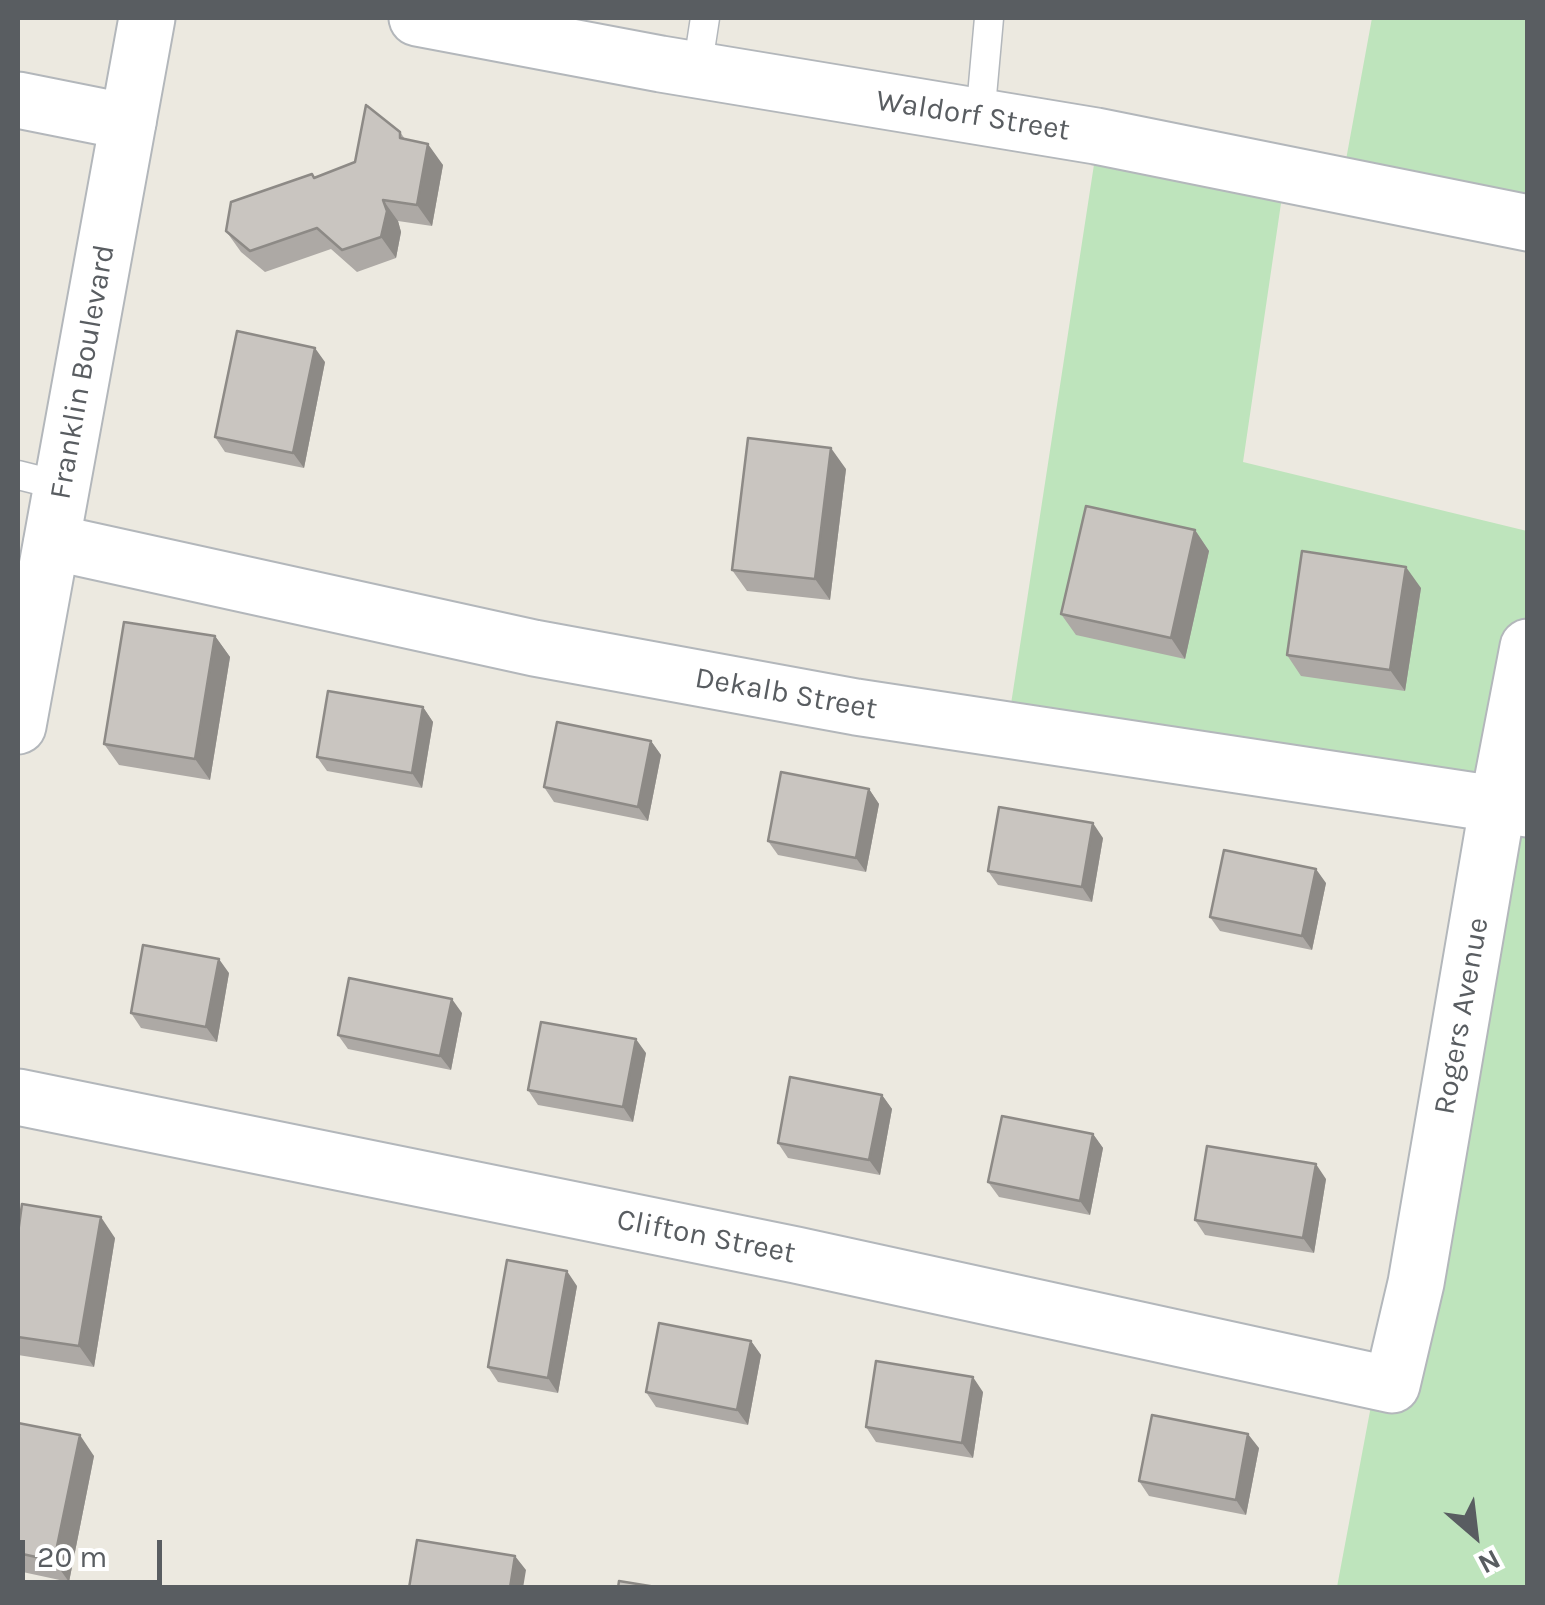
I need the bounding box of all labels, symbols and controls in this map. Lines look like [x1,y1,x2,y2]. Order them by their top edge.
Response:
street label: Waldorf Street [874,83,1072,149]
street label: Franklin Boulevard [43,242,123,502]
street label: Dekalb Street [692,660,880,728]
street label: Rogers Avenue [1427,915,1497,1117]
street label: Clifton Street [614,1202,798,1272]
north arrow [1425,1485,1525,1585]
scale bar [25,1520,168,1582]
text: 20 m [37,1539,107,1575]
text: N [1473,1543,1506,1581]

